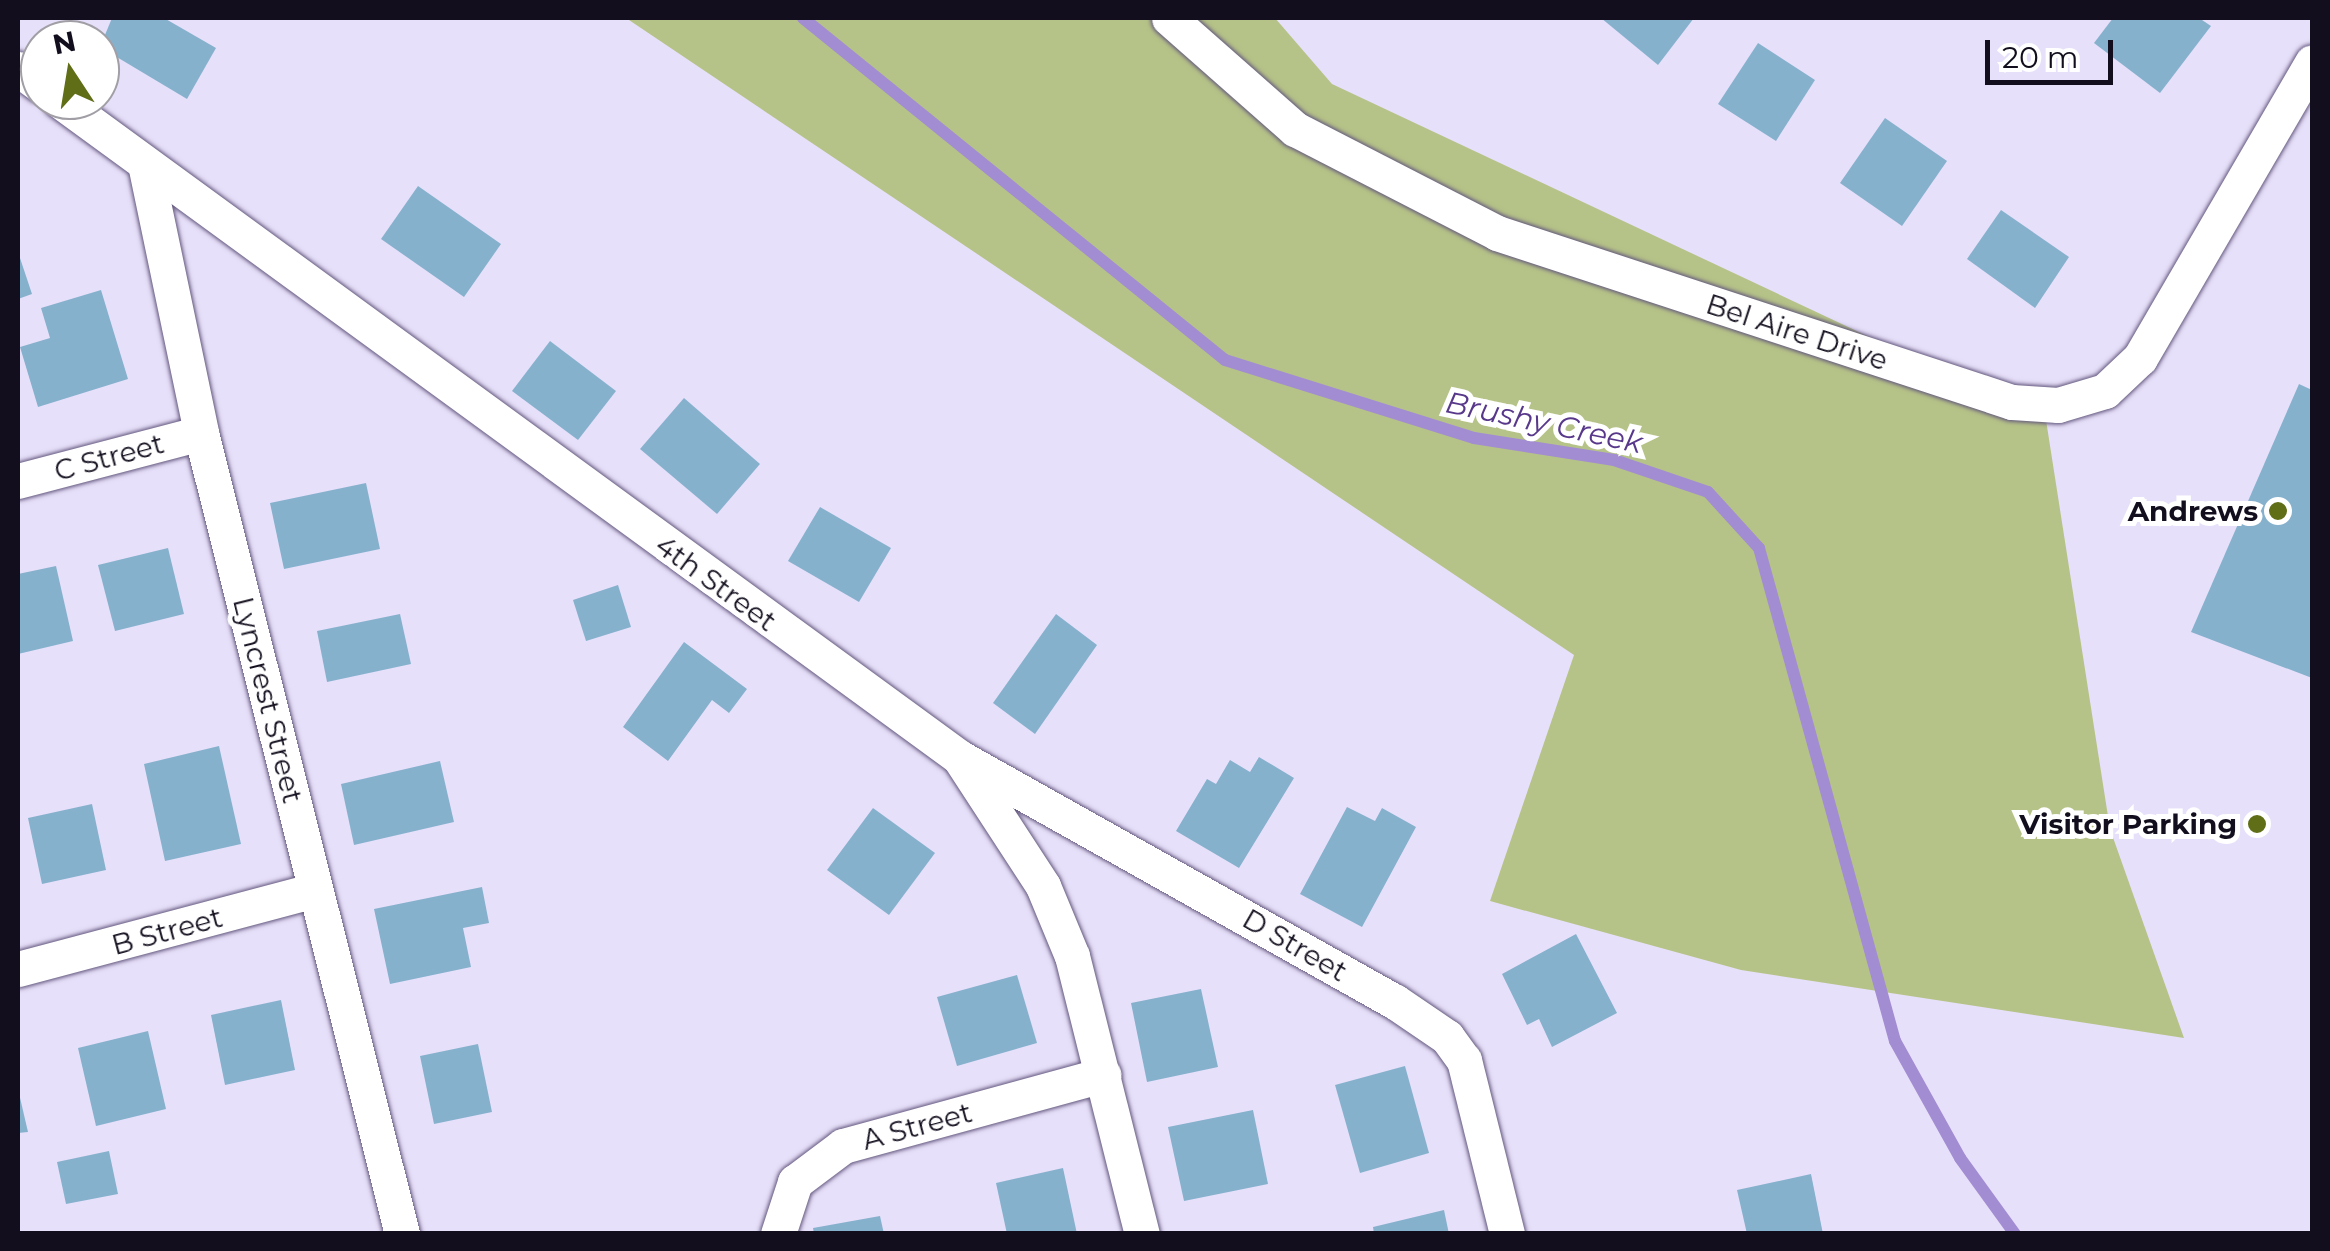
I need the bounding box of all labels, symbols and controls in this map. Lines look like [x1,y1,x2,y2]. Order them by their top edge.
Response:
north arrow [20,20,120,120]
scale bar [1990,20,2118,82]
text: N [50,24,79,62]
text: 20 m [2002,39,2079,76]
street label: Bel Aire Drive [1702,287,1892,377]
water label: Brushy Creek [1442,385,1646,461]
street label: C Street [51,426,167,488]
place label: Andrews [2128,494,2258,528]
marker: Andrews [2267,500,2289,522]
street label: 4th Street [649,528,783,638]
street label: Lyncrest Street [226,593,310,807]
place label: Visitor Parking [2019,807,2237,841]
marker: Visitor Parking [2246,813,2268,835]
street label: B Street [108,900,226,962]
street label: D Street [1237,902,1353,988]
street label: A Street [859,1095,975,1157]

